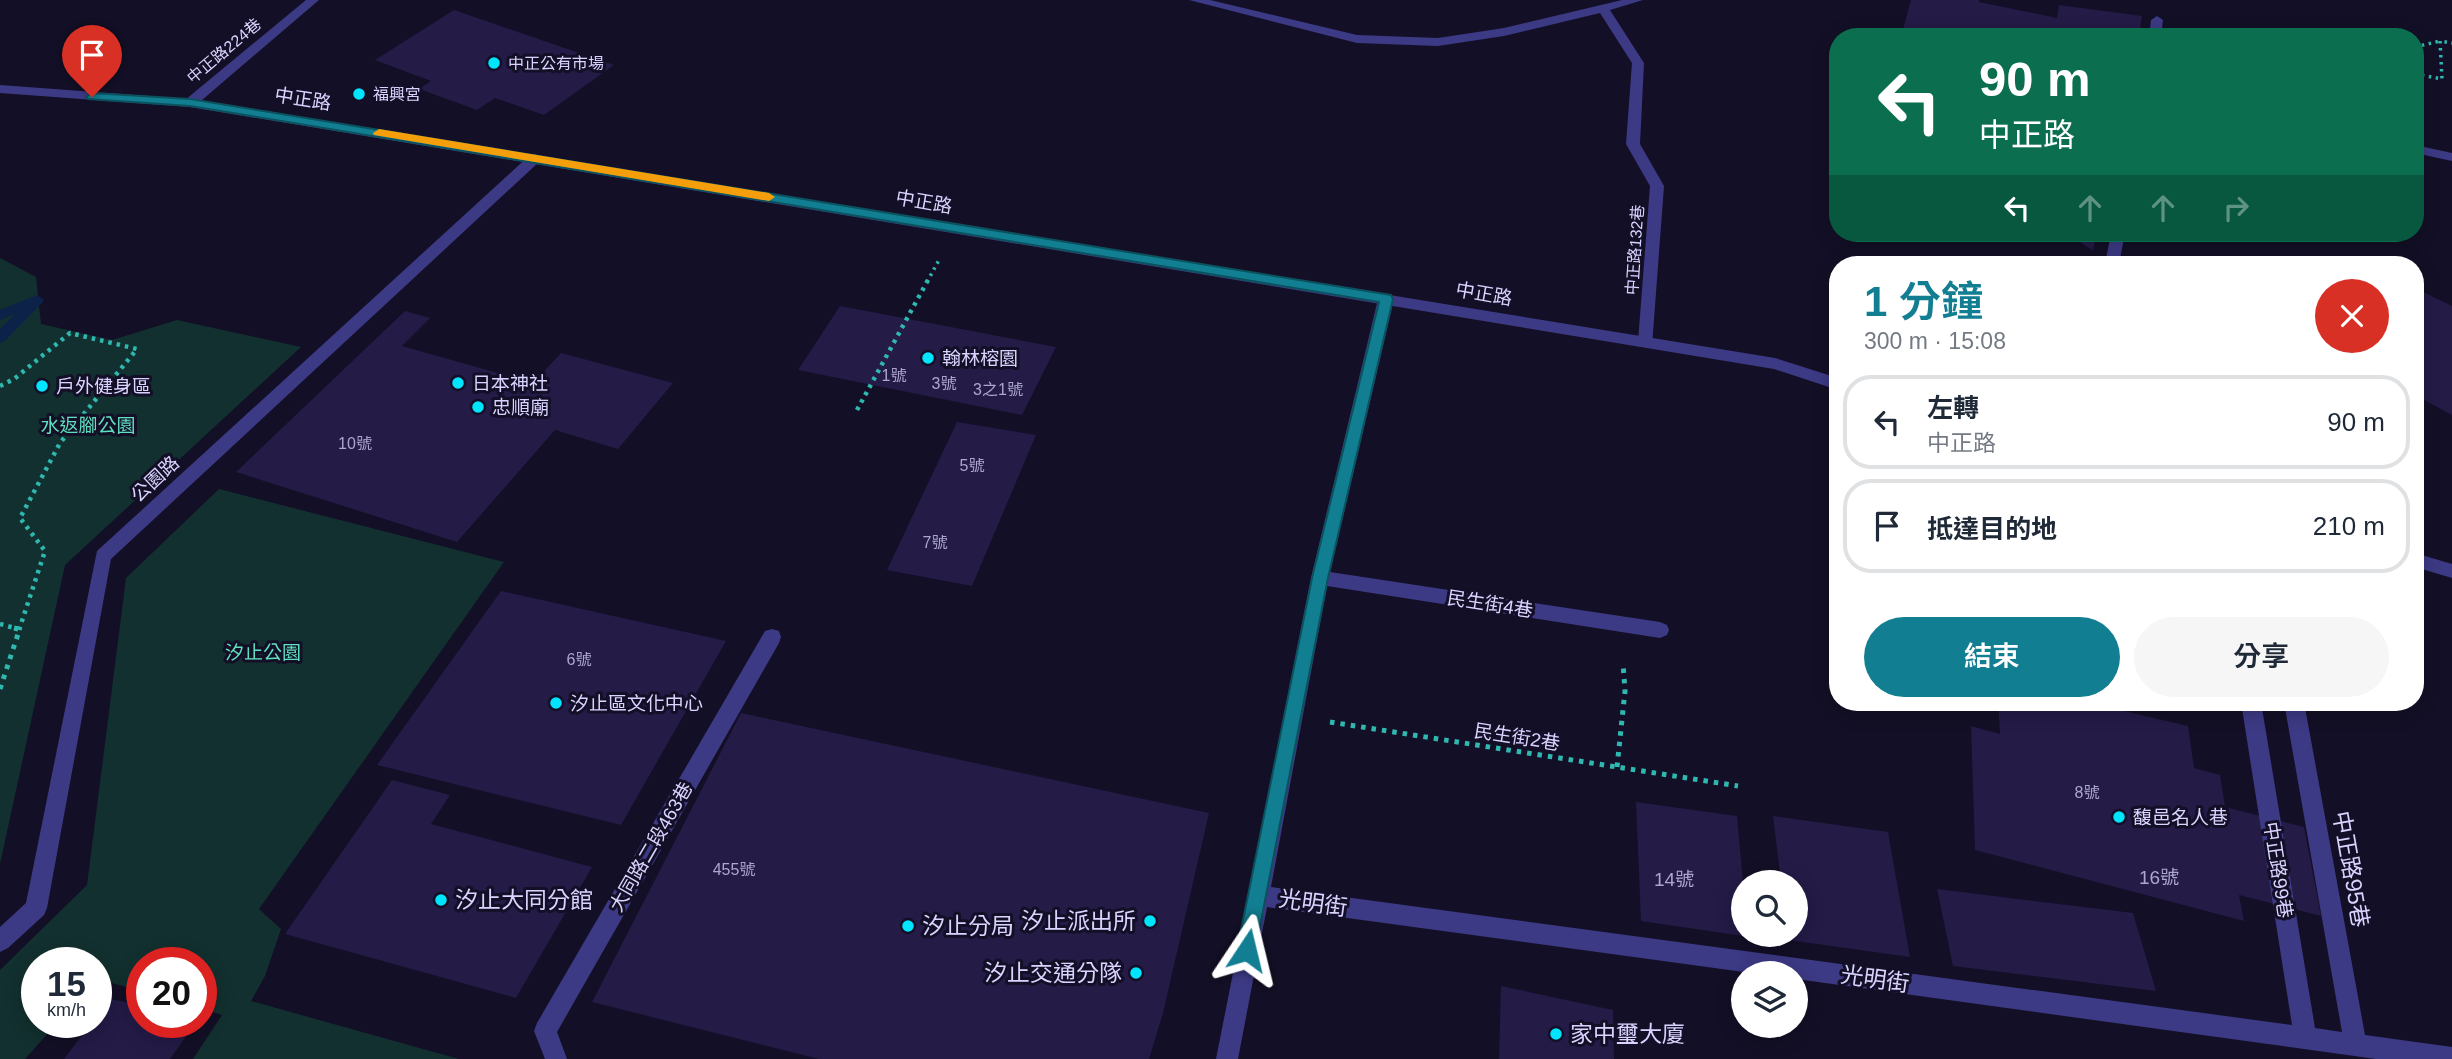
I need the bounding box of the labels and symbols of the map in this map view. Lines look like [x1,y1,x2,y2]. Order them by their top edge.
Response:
street label: 中正路224巷 [184,15,264,87]
pin [62,25,122,97]
marker: 中正公有市場 [486,55,502,71]
place label: 中正公有市場 [508,55,604,72]
street label: 中正路 [273,84,333,114]
marker: 福興宮 [351,86,367,102]
place label: 福興宮 [373,86,421,103]
street label: 中正路 [894,187,954,217]
street label: 中正路132巷 [1623,204,1647,296]
street label: 中正路 [1454,279,1514,309]
place label: 翰林榕園 [942,348,1018,369]
marker: 翰林榕園 [920,350,936,366]
house number: 1號 [882,367,906,384]
place label: 日本神社 [472,373,548,394]
marker: 日本神社 [450,375,466,391]
house number: 3號 [932,375,956,392]
place label: 戶外健身區 [56,376,151,397]
marker: 戶外健身區 [34,378,50,394]
house number: 3之1號 [973,381,1023,398]
place label: 忠順廟 [492,397,549,418]
marker: 忠順廟 [470,399,486,415]
park label: 水返腳公園 [40,415,136,436]
house number: 10號 [338,435,372,452]
street label: 公園路 [127,452,183,506]
house number: 5號 [960,457,984,474]
house number: 7號 [923,534,947,551]
street label: 民生街4巷 [1446,587,1534,621]
park label: 汐止公園 [225,642,301,663]
house number: 6號 [567,651,591,668]
place label: 汐止區文化中心 [570,693,703,714]
marker: 汐止區文化中心 [548,695,564,711]
street label: 民生街2巷 [1473,720,1561,754]
street label: 大同路二段463巷 [605,779,697,915]
house number: 8號 [2075,784,2099,801]
place label: 馥邑名人巷 [2133,807,2228,828]
marker: 馥邑名人巷 [2111,809,2127,825]
street label: 中正路95巷 [2328,809,2374,929]
street label: 中正路99巷 [2260,820,2296,920]
house number: 455號 [713,861,755,878]
house number: 16號 [2139,867,2179,888]
house number: 14號 [1654,869,1694,890]
street label: 光明街 [1277,885,1349,921]
place label: 汐止大同分館 [455,887,593,913]
marker: 汐止大同分館 [433,892,449,908]
place label: 汐止派出所 [1021,908,1136,934]
place label: 汐止分局 [922,913,1014,939]
marker: 汐止派出所 [1142,913,1158,929]
position arrow [1210,913,1284,987]
marker: 汐止分局 [900,918,916,934]
speed limit sign: 20 [126,947,217,1038]
place label: 汐止交通分隊 [984,960,1122,986]
street label: 光明街 [1839,961,1911,997]
marker: 汐止交通分隊 [1128,965,1144,981]
place label: 家中璽大廈 [1570,1021,1685,1047]
marker: 家中璽大廈 [1548,1026,1564,1042]

